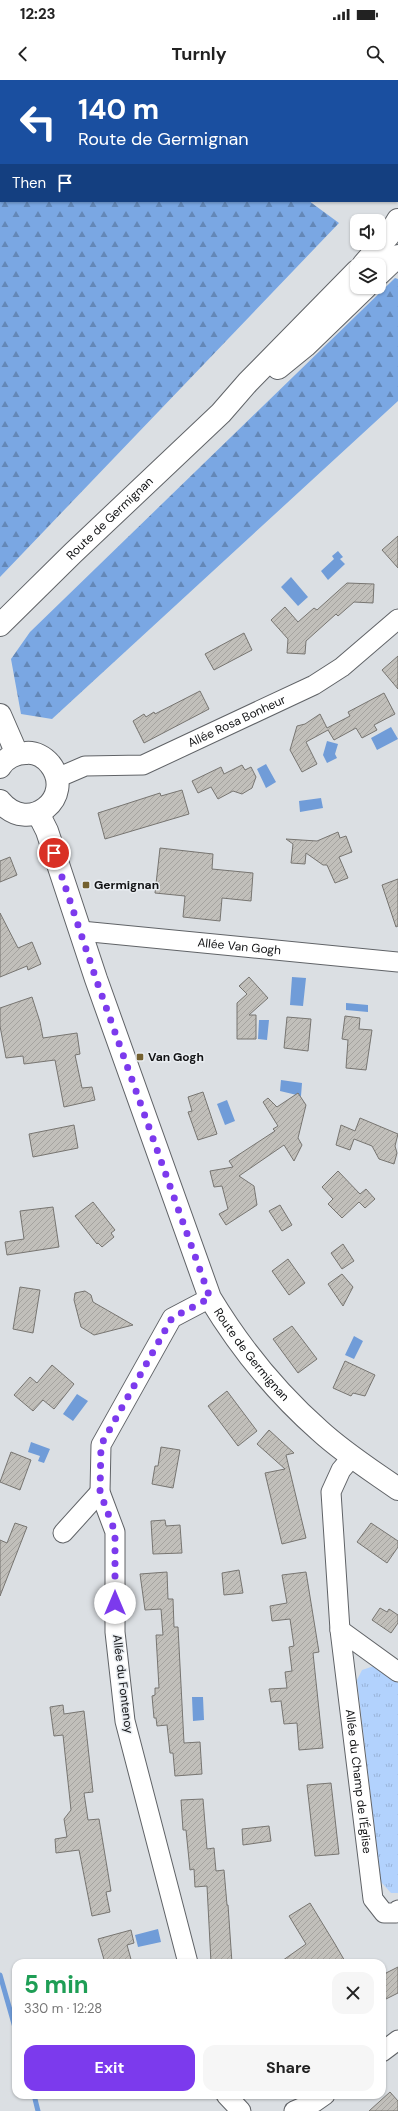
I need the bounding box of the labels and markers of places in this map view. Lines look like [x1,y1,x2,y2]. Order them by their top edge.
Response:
pin [37,836,71,870]
place label: Germignan [94,877,159,893]
marker: Germignan [81,880,91,890]
place label: Van Gogh [148,1049,204,1065]
marker: Van Gogh [135,1052,145,1062]

